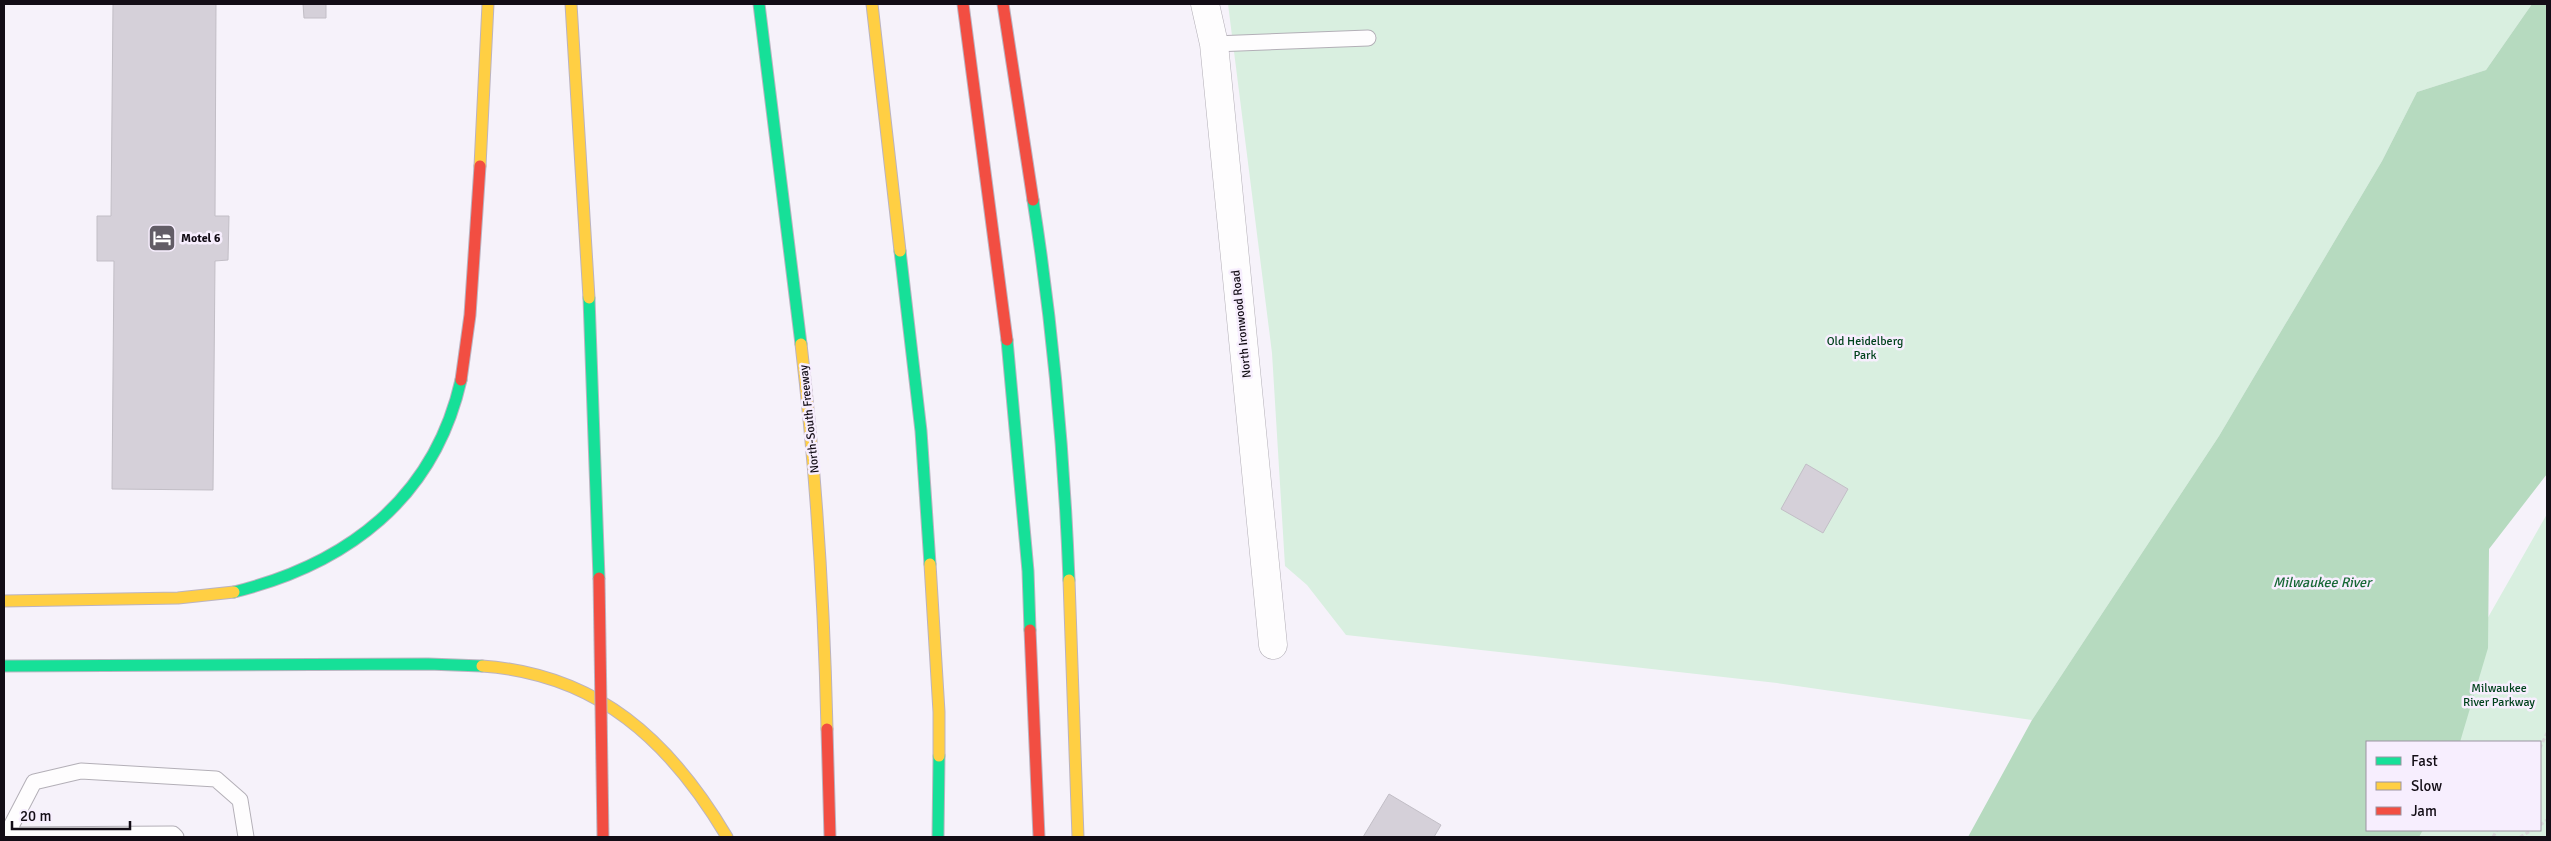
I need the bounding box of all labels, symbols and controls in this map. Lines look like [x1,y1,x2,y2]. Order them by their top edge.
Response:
hotel icon: Motel 6 [147,223,177,253]
place label: Motel 6 [181,231,221,246]
street label: North Ironwood Road [1228,269,1255,379]
park label: Old Heidelberg Park [1827,334,1903,363]
street label: North-South Freeway [796,364,823,474]
water label: Milwaukee River [2273,574,2373,591]
park label: Milwaukee River Parkway [2463,681,2535,710]
legend [2366,741,2541,831]
text: Fast [2411,752,2438,770]
text: Slow [2411,777,2442,795]
scale bar [12,798,130,830]
text: Jam [2411,802,2437,820]
text: 20 m [20,807,51,825]

